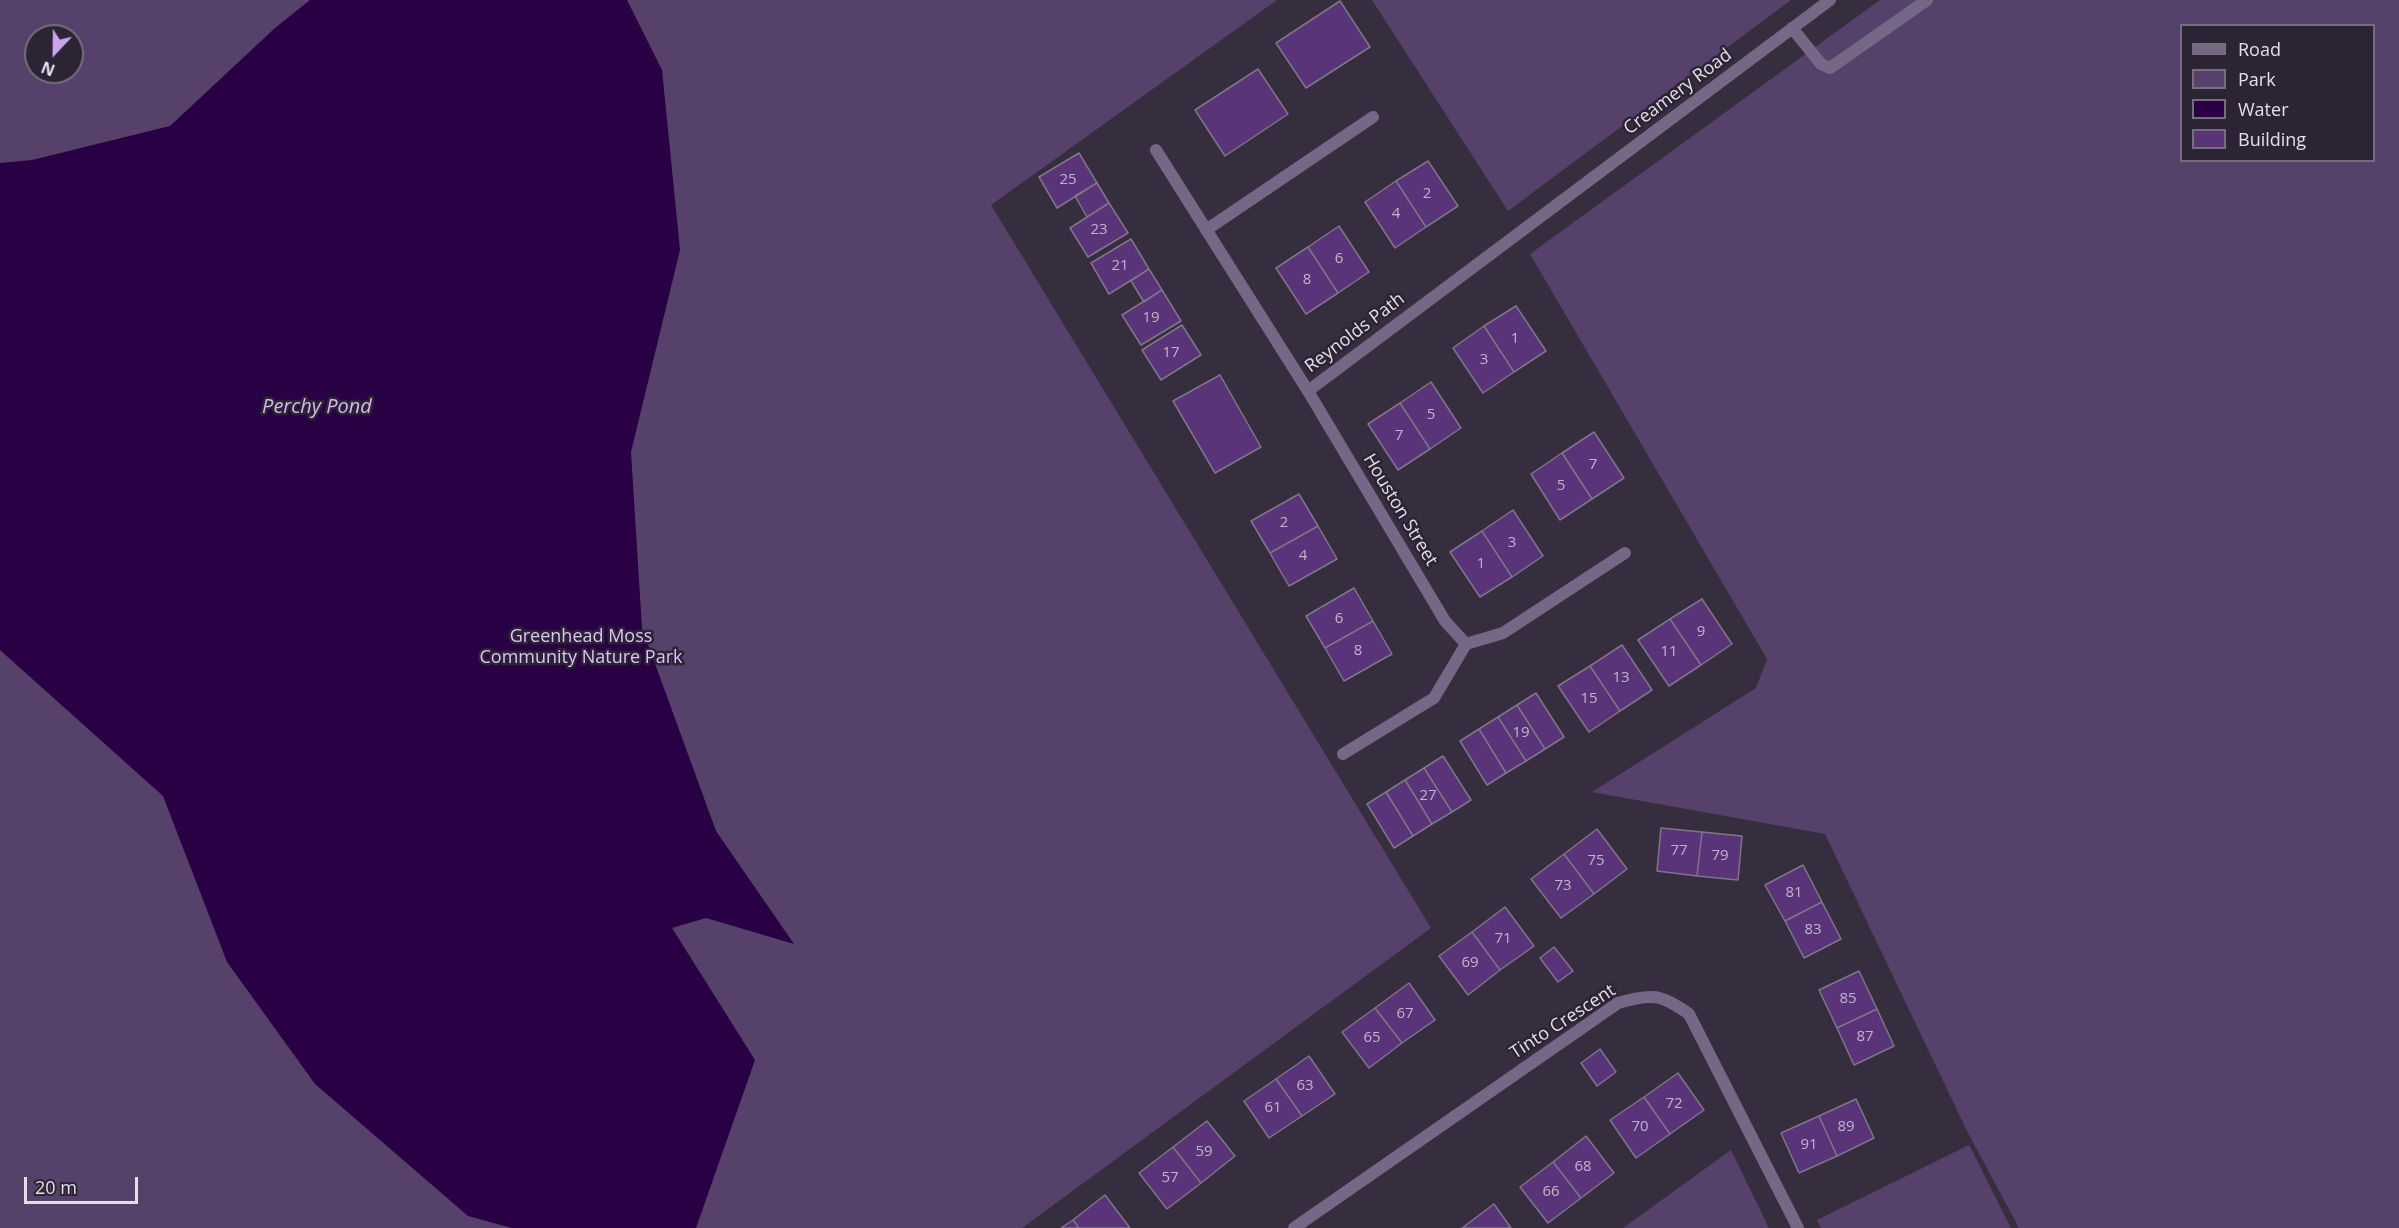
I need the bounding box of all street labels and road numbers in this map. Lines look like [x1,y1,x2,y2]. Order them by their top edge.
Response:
street label: Creamery Road [1620,44,1736,140]
street label: Reynolds Path [1301,289,1409,377]
street label: Houston Street [1358,450,1442,570]
street label: Tinto Crescent [1506,980,1620,1064]

